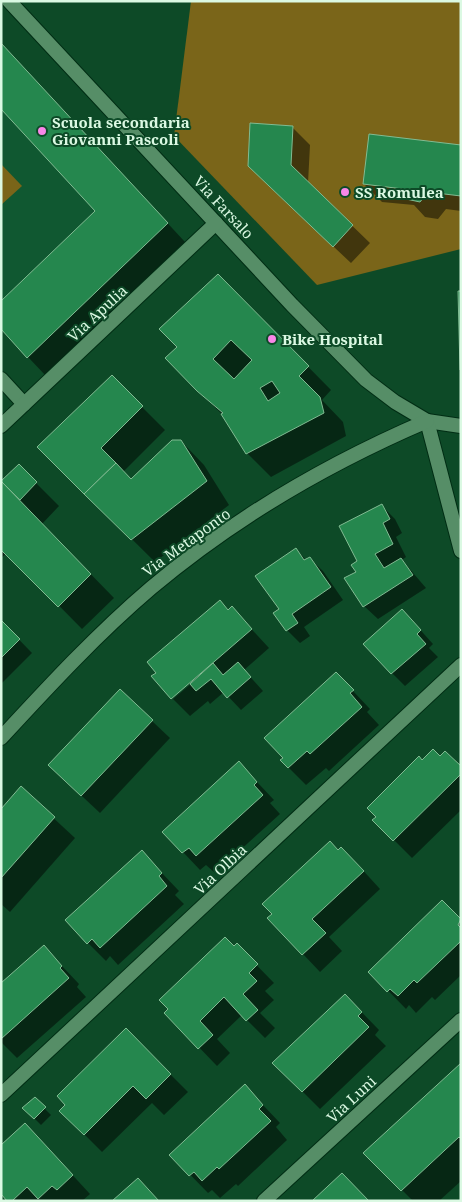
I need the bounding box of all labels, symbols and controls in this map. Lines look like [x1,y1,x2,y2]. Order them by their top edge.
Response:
place label: Scuola secondaria Giovanni Pascoli [52,112,190,149]
marker: Scuola secondaria Giovanni Pascoli [36,125,48,137]
street label: Via Farsalo [190,171,258,243]
place label: SS Romulea [355,182,444,202]
marker: SS Romulea [339,186,351,198]
street label: Via Apulia [63,280,131,346]
place label: Bike Hospital [282,329,384,349]
marker: Bike Hospital [266,333,278,345]
street label: Via Metaponto [138,503,234,581]
street label: Via Olbia [189,839,251,899]
street label: Via Luni [322,1071,380,1127]

